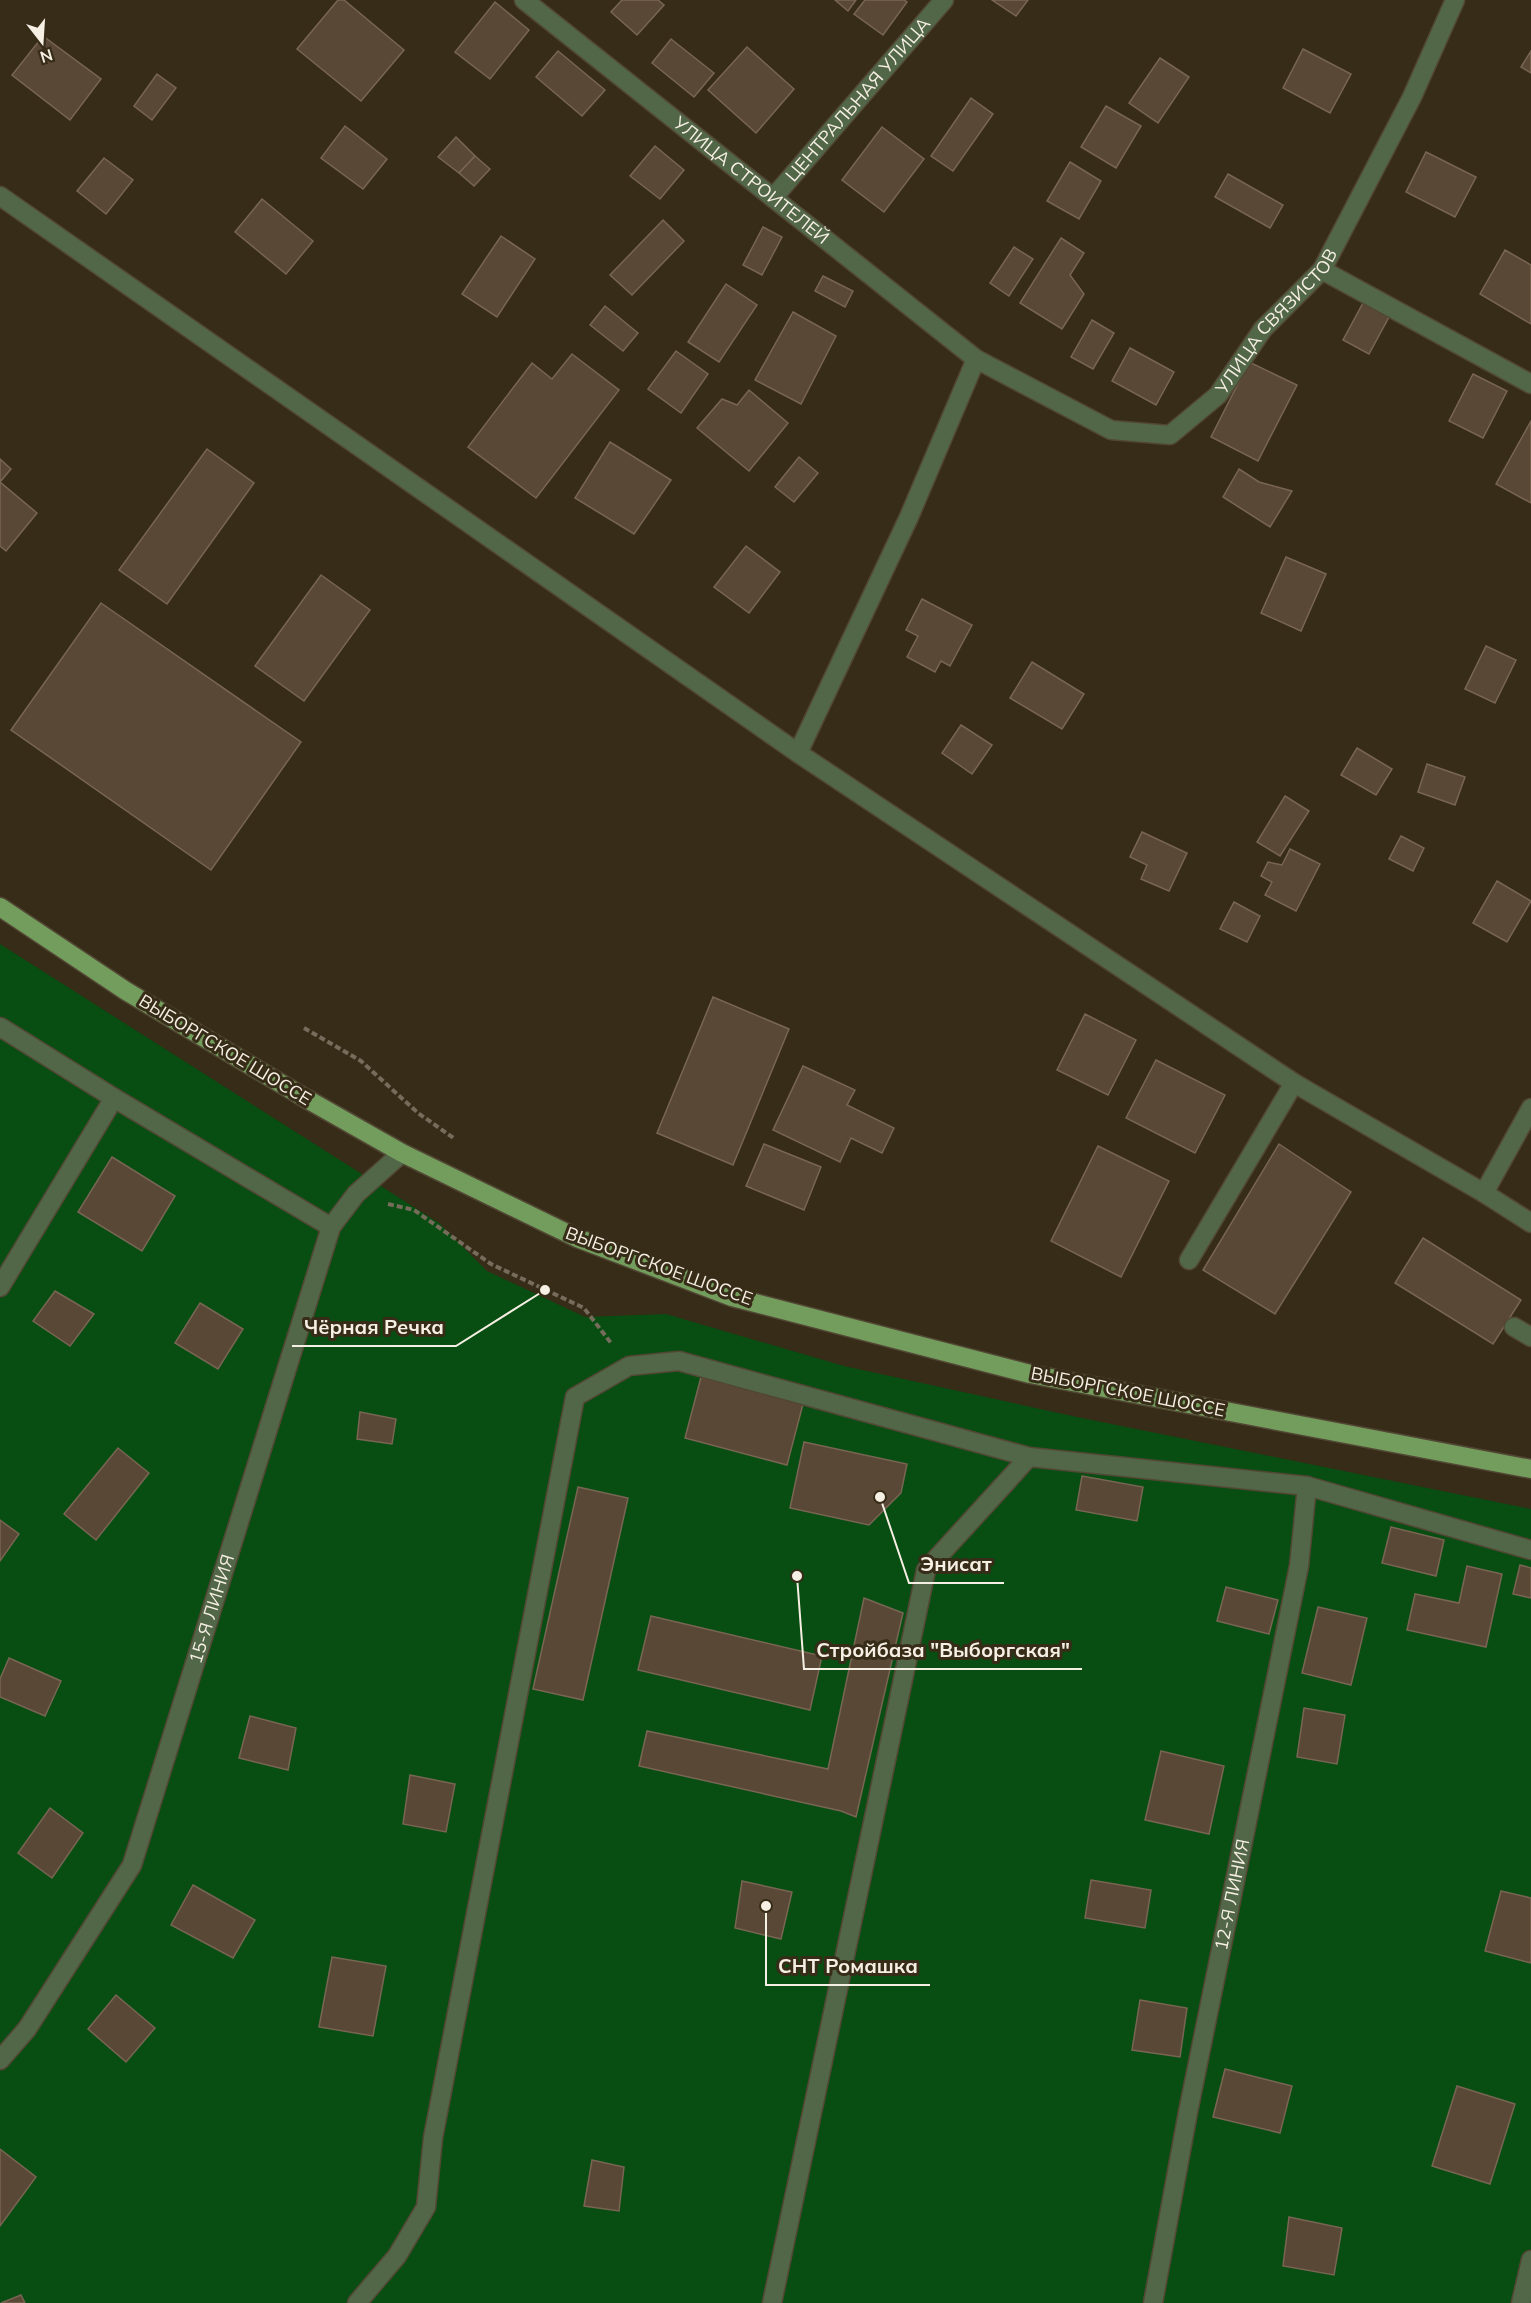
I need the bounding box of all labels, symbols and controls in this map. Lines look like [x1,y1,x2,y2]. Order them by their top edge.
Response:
north arrow [12,12,72,72]
street label: ЦЕНТРАЛЬНАЯ УЛИЦА [780,12,935,186]
text: N [38,45,55,68]
street label: УЛИЦА СТРОИТЕЛЕЙ [668,110,834,249]
street label: УЛИЦА СВЯЗИСТОВ [1209,245,1342,399]
street label: ВЫБОРГСКОЕ ШОССЕ [135,989,316,1110]
street label: ВЫБОРГСКОЕ ШОССЕ [563,1221,756,1310]
callout: Чёрная Речка [292,1308,456,1346]
text: Чёрная Речка [304,1314,444,1339]
street label: ВЫБОРГСКОЕ ШОССЕ [1029,1361,1227,1422]
callout: Энисат [909,1545,1004,1583]
street label: 15-Я ЛИНИЯ [184,1551,239,1666]
text: Энисат [920,1551,992,1576]
callout: Стройбаза "Выборгская" [804,1631,1082,1669]
text: Стройбаза "Выборгская" [816,1637,1070,1662]
street label: 12-Я ЛИНИЯ [1209,1837,1254,1952]
callout: СНТ Ромашка [766,1947,930,1985]
text: СНТ Ромашка [778,1953,918,1978]

